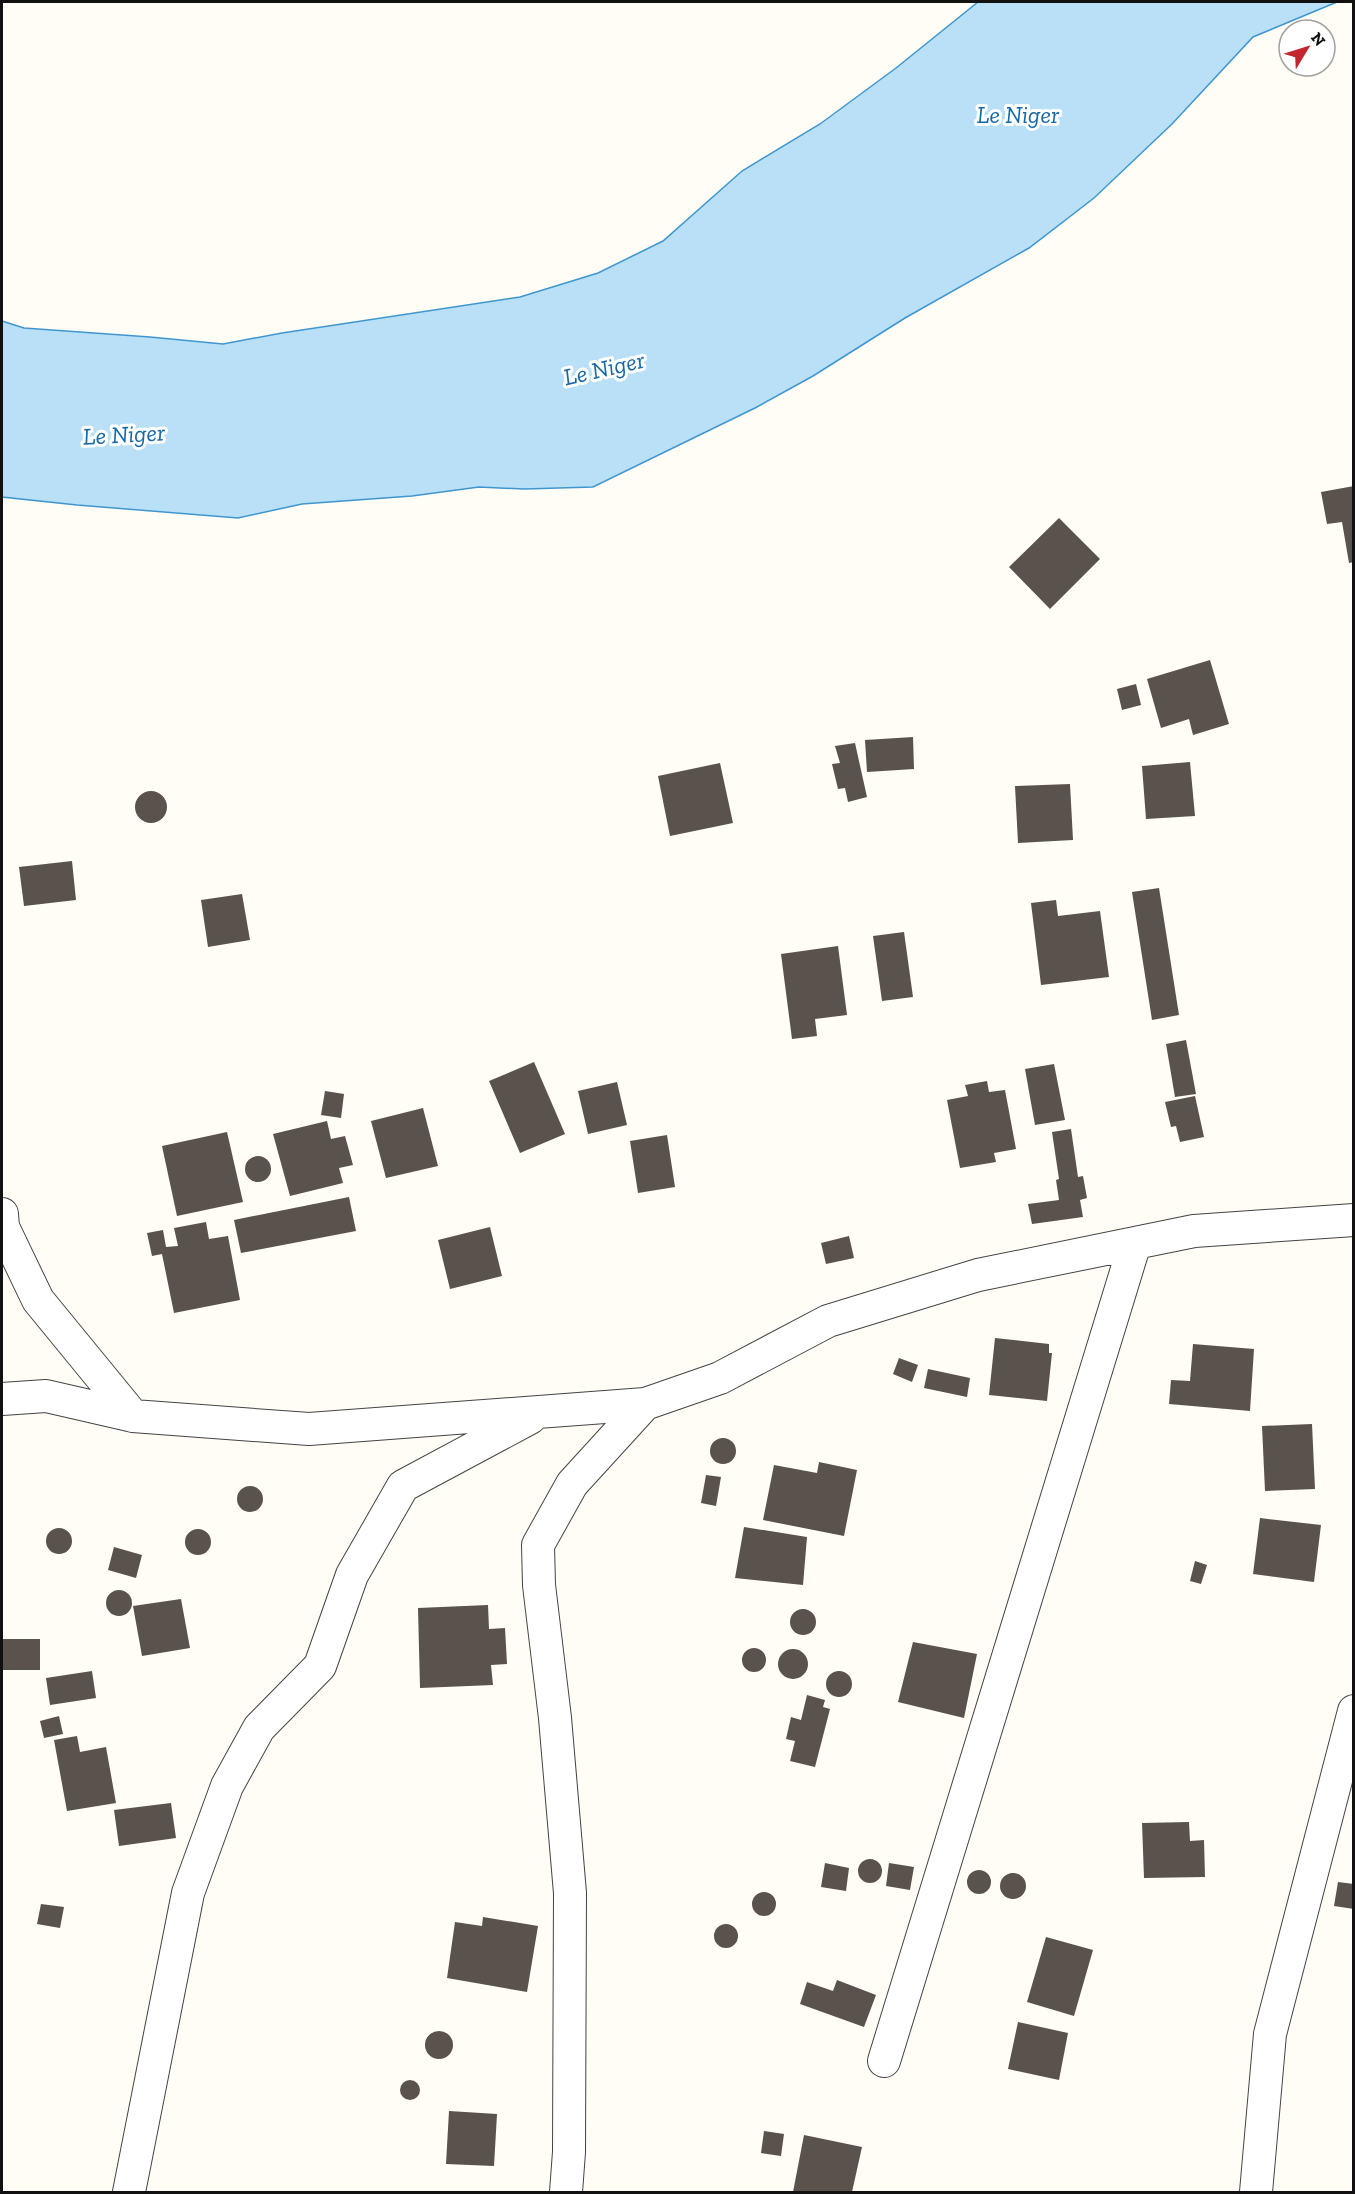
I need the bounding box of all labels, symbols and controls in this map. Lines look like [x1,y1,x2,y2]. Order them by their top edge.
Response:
north arrow [1277,18,1337,78]
text: N [1307,28,1330,50]
water label: Le Niger [977,100,1060,129]
water label: Le Niger [561,344,648,391]
water label: Le Niger [82,417,167,451]

